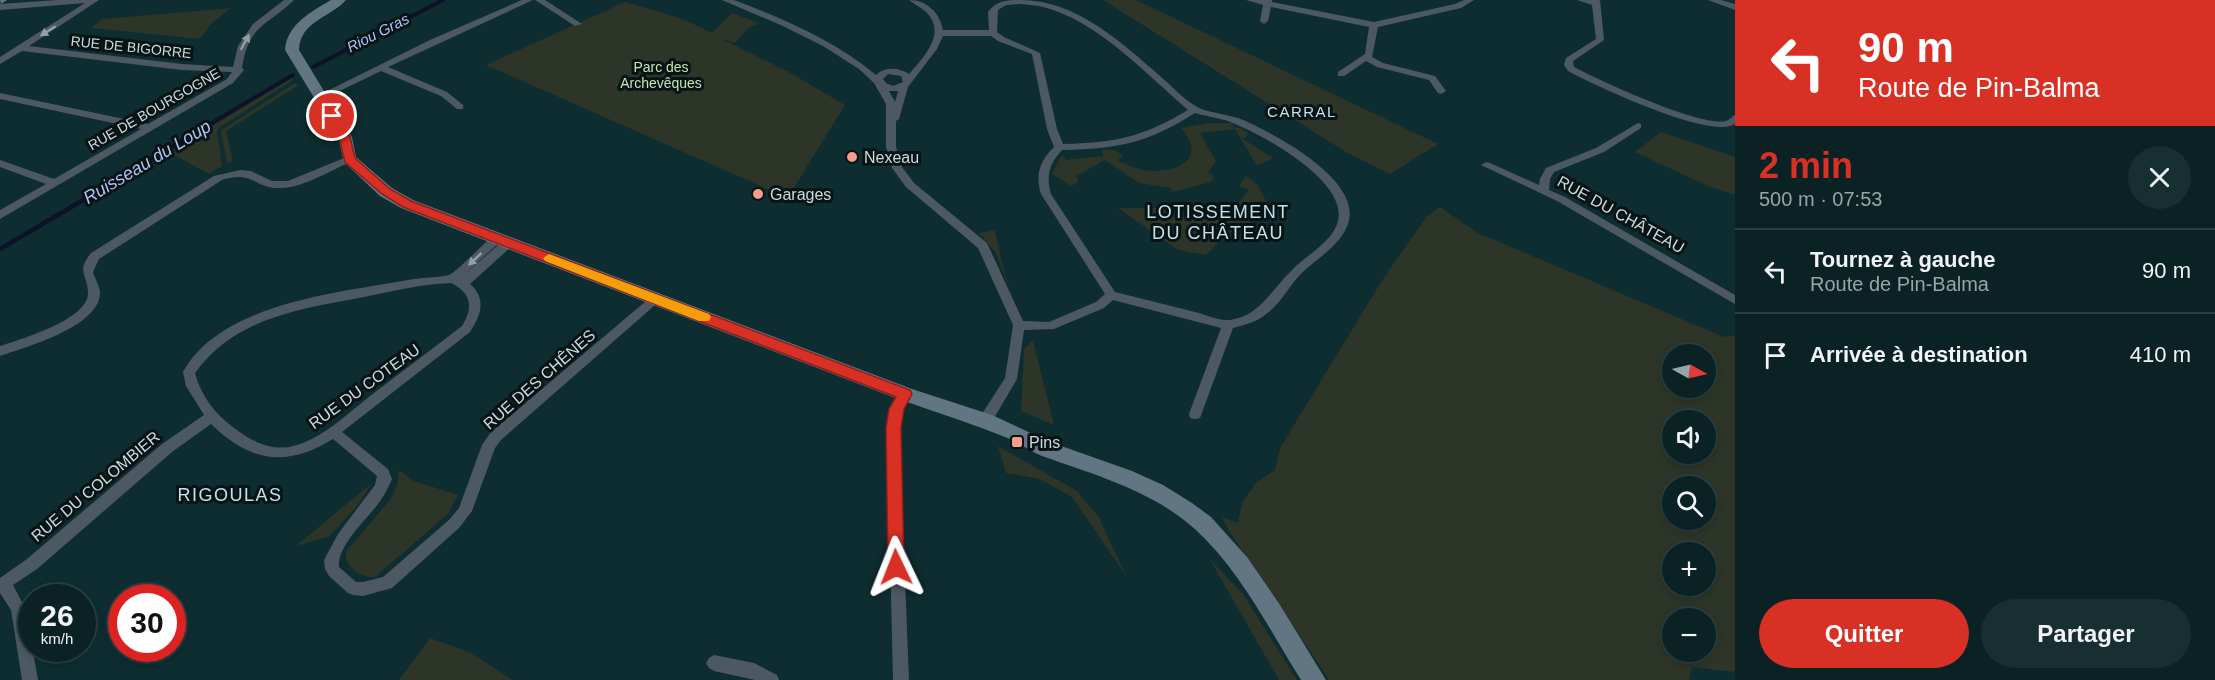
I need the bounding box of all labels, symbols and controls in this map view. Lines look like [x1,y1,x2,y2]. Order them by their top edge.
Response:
water label: Riou Gras [344,9,412,55]
icon: left [1759,24,1837,102]
text: 90 m [1858,24,1954,71]
one-way arrow [40,25,56,36]
street label: RUE DE BIGORRE [70,33,192,61]
one-way arrow [240,33,250,50]
park label: Parc des Archevêques [620,59,702,91]
street label: RUE DE BOURGOGNE [85,65,223,153]
text: Route de Pin-Balma [1858,73,2100,103]
pin [306,90,357,141]
icon: arrive [315,99,348,132]
district label: CARRAL [1267,103,1337,120]
water label: Ruisseau du Loup [80,116,214,208]
text: 2 min [1759,145,1853,186]
button: close [2128,146,2191,209]
place label: Nexeau [864,149,919,166]
marker: Nexeau [845,150,859,164]
street label: RUE DU CHÂTEAU [1554,172,1688,256]
place label: Garages [770,186,831,203]
marker: Garages [751,187,765,201]
text: 500 m · 07:53 [1759,188,1882,210]
district label: LOTISSEMENT DU CHÂTEAU [1146,202,1290,243]
text: Tournez à gauche [1810,247,1995,272]
one-way arrow [467,252,482,266]
icon: left [1759,255,1792,288]
text: 90 m [2142,258,2191,283]
text: Route de Pin-Balma [1810,273,1989,295]
street label: RUE DES CHÊNES [479,326,599,432]
icon: arrive [1759,339,1792,372]
street label: RUE DU COTEAU [306,341,423,432]
text: Arrivée à destination [1810,342,2028,367]
text: 410 m [2130,342,2191,367]
north arrow [1662,344,1716,398]
map controls [1662,344,1716,662]
button: sound [1662,410,1716,464]
street label: RUE DU COLOMBIER [28,428,163,545]
place label: Pins [1029,434,1060,451]
marker: Pins [1010,435,1024,449]
button: search [1662,476,1716,530]
district label: RIGOULAS [177,485,283,505]
position arrow [864,535,928,599]
button: + [1662,542,1716,596]
speed limit sign: 30 [108,584,186,662]
text: 26 [40,599,74,632]
button: Quitter [1759,599,1969,668]
button: Partager [1981,599,2191,668]
button: − [1662,608,1716,662]
text: km/h [41,630,73,647]

